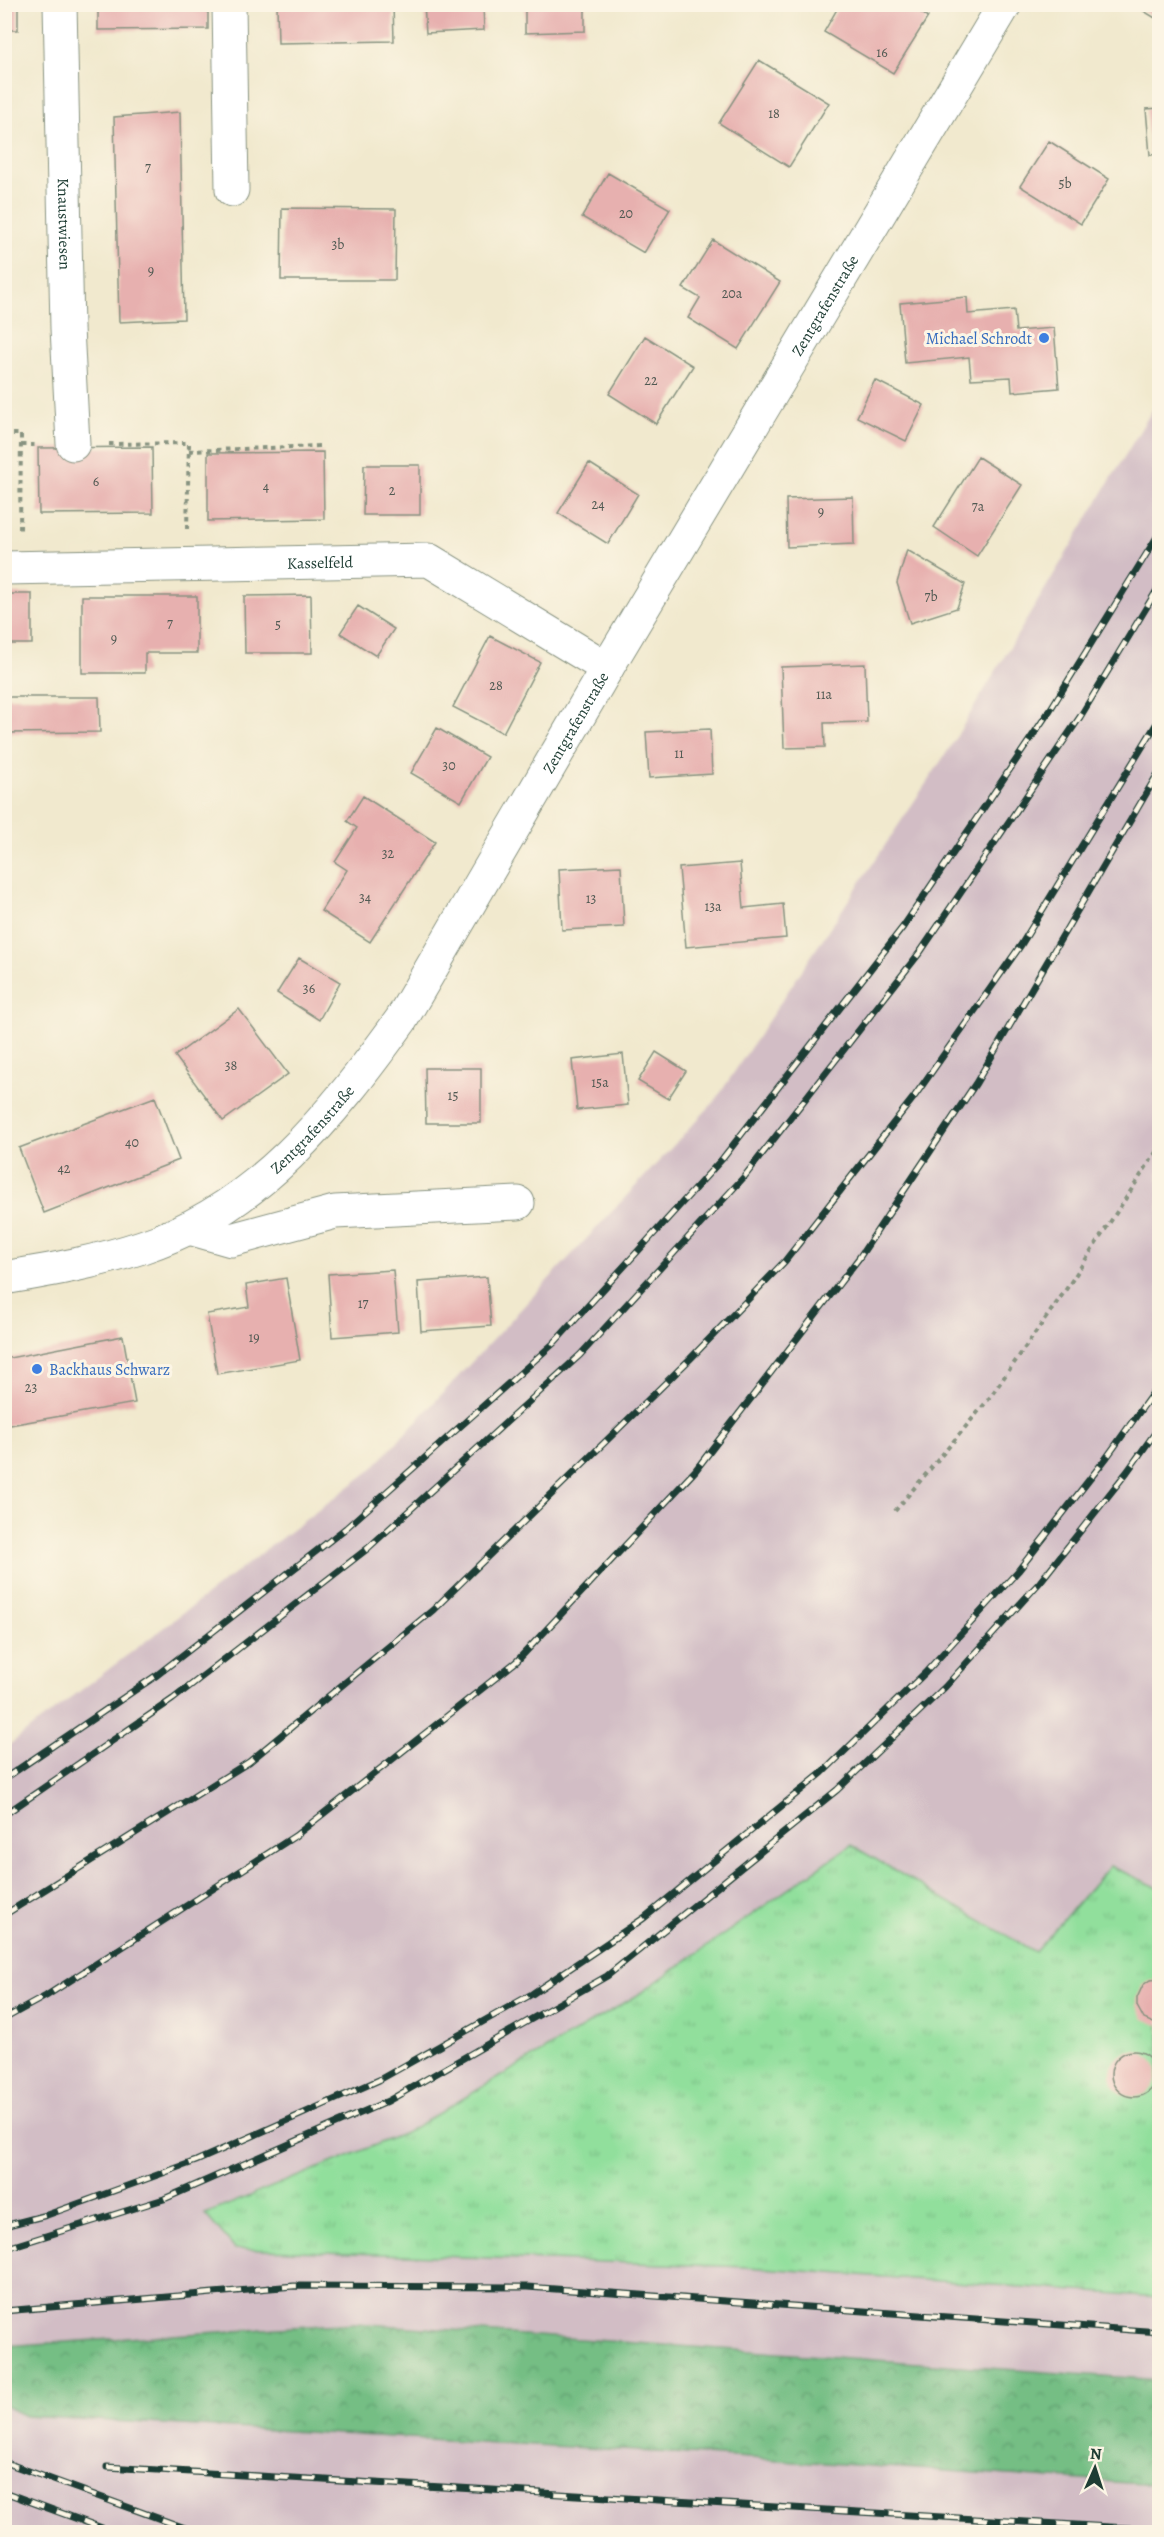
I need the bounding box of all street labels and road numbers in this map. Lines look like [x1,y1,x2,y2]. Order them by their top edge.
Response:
street label: Knaustwiesen [52,178,76,270]
street label: Zentgrafenstraße [787,251,864,360]
street label: Kasselfeld [287,551,354,575]
street label: Zentgrafenstraße [538,668,614,778]
street label: Zentgrafenstraße [266,1081,360,1179]

